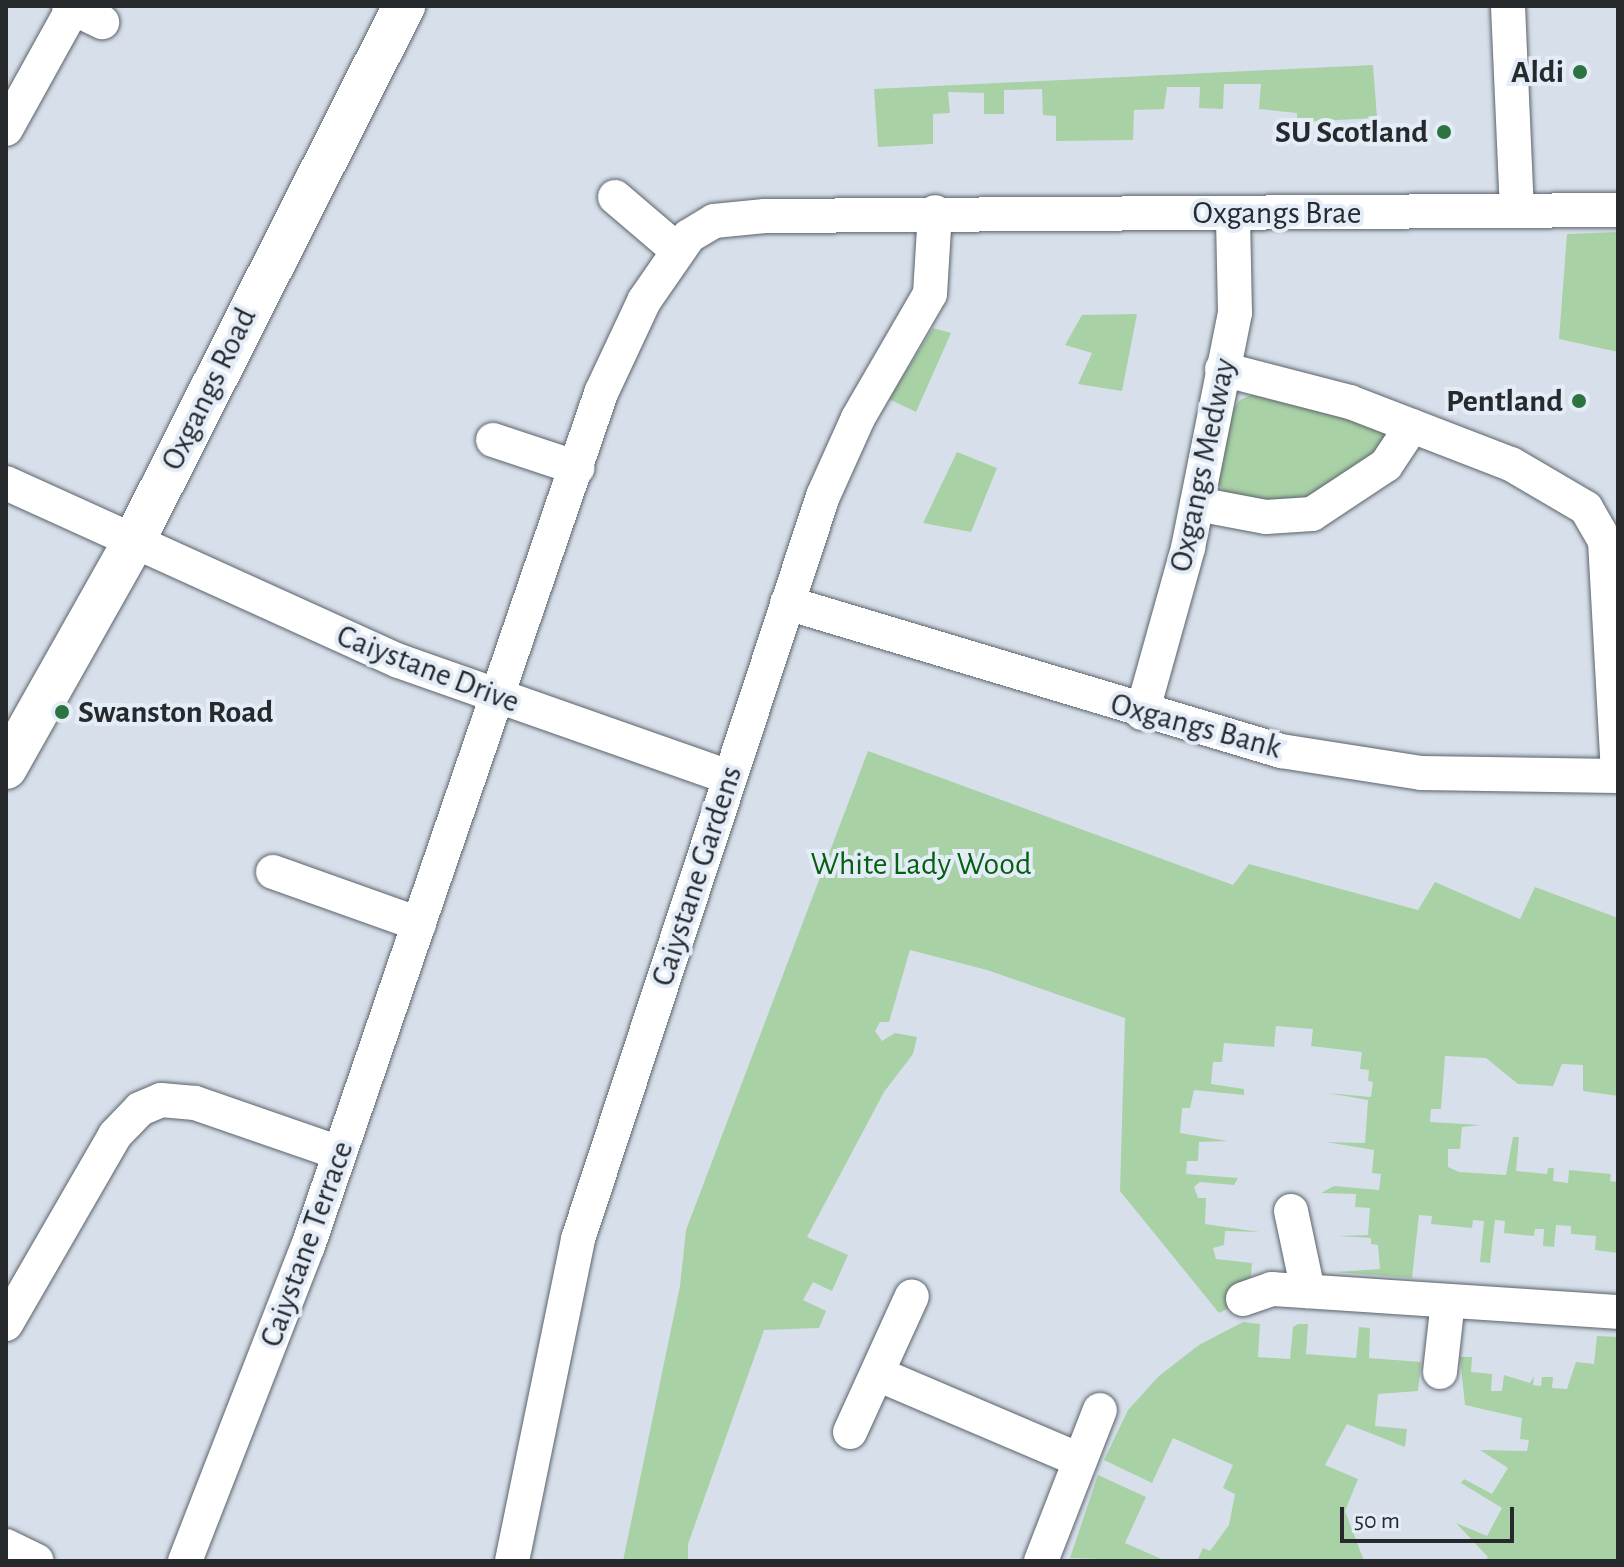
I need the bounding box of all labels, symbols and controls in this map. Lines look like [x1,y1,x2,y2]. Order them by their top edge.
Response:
place label: Aldi [1511,53,1564,91]
marker: Aldi [1571,63,1589,81]
place label: SU Scotland [1275,113,1428,151]
marker: SU Scotland [1435,123,1453,141]
street label: Oxgangs Brae [1193,194,1361,232]
street label: Oxgangs Road [153,301,265,477]
street label: Oxgangs Medway [1162,355,1244,575]
place label: Pentland [1446,382,1563,420]
marker: Pentland [1570,392,1588,410]
street label: Caiystane Drive [331,617,525,721]
street label: Oxgangs Bank [1106,685,1286,767]
place label: Swanston Road [78,693,273,731]
marker: Swanston Road [53,703,71,721]
street label: Caiystane Gardens [643,761,751,991]
park label: White Lady Wood [810,845,1032,883]
street label: Caiystane Terrace [252,1136,362,1352]
scale bar [1344,1491,1518,1541]
text: 50 m [1354,1509,1400,1533]

